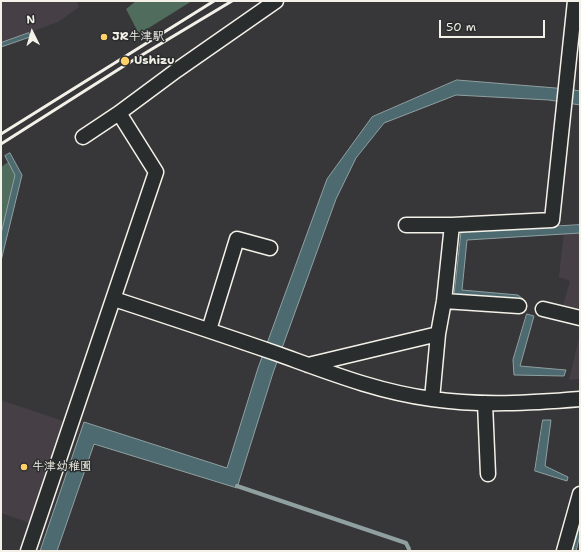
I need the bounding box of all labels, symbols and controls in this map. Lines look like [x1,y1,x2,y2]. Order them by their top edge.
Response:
north arrow [12,12,52,52]
text: N [26,12,36,27]
scale bar [441,12,547,38]
text: 50 m [446,19,476,35]
place label: JR牛津駅 [112,30,165,44]
marker: JR牛津駅 [99,32,109,42]
place label: Ushizu [134,54,175,68]
marker: Ushizu [119,55,131,67]
place label: 牛津幼稚園 [32,460,92,474]
marker: 牛津幼稚園 [19,462,29,472]

